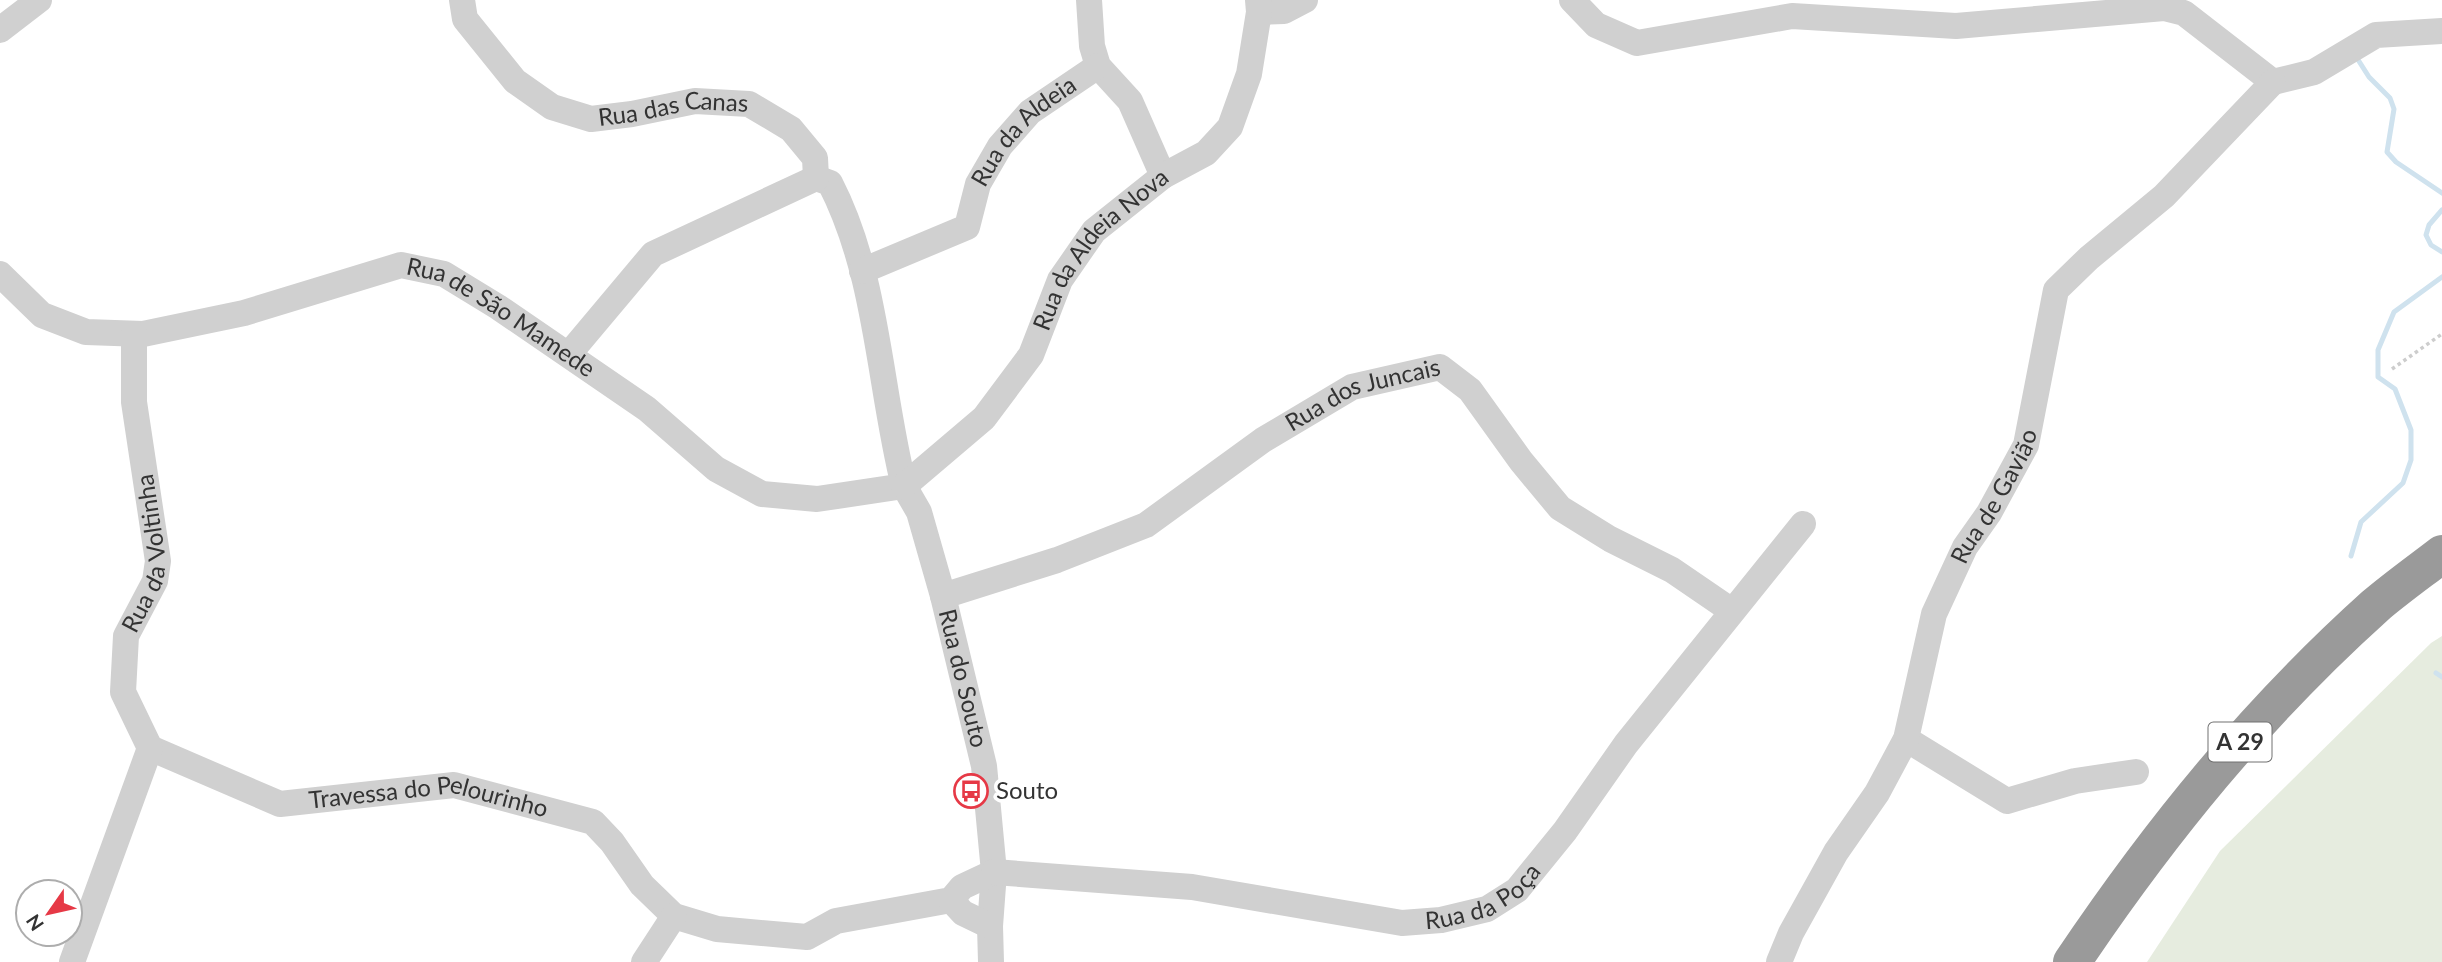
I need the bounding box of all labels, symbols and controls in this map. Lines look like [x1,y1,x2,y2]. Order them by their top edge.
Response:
street label: Rua da Aldeia [964,69,1081,191]
street label: Rua das Canas [596,84,749,131]
street label: Rua da Aldeia Nova [1026,162,1174,334]
street label: Rua de São Mamede [404,251,601,382]
street label: Rua dos Juncais [1279,351,1443,437]
street label: Rua de Gavião [1943,427,2042,568]
street label: Rua da Voltinha [115,472,171,637]
street label: Rua do Souto [934,606,995,750]
road number: A 29 [2208,722,2272,762]
street label: Travessa do Pelourinho [307,769,552,822]
bus stop icon: Souto [952,772,990,810]
place label: Souto [996,775,1058,804]
street label: Rua da Poça [1424,857,1546,934]
north arrow [14,878,84,948]
text: N [21,910,48,935]

